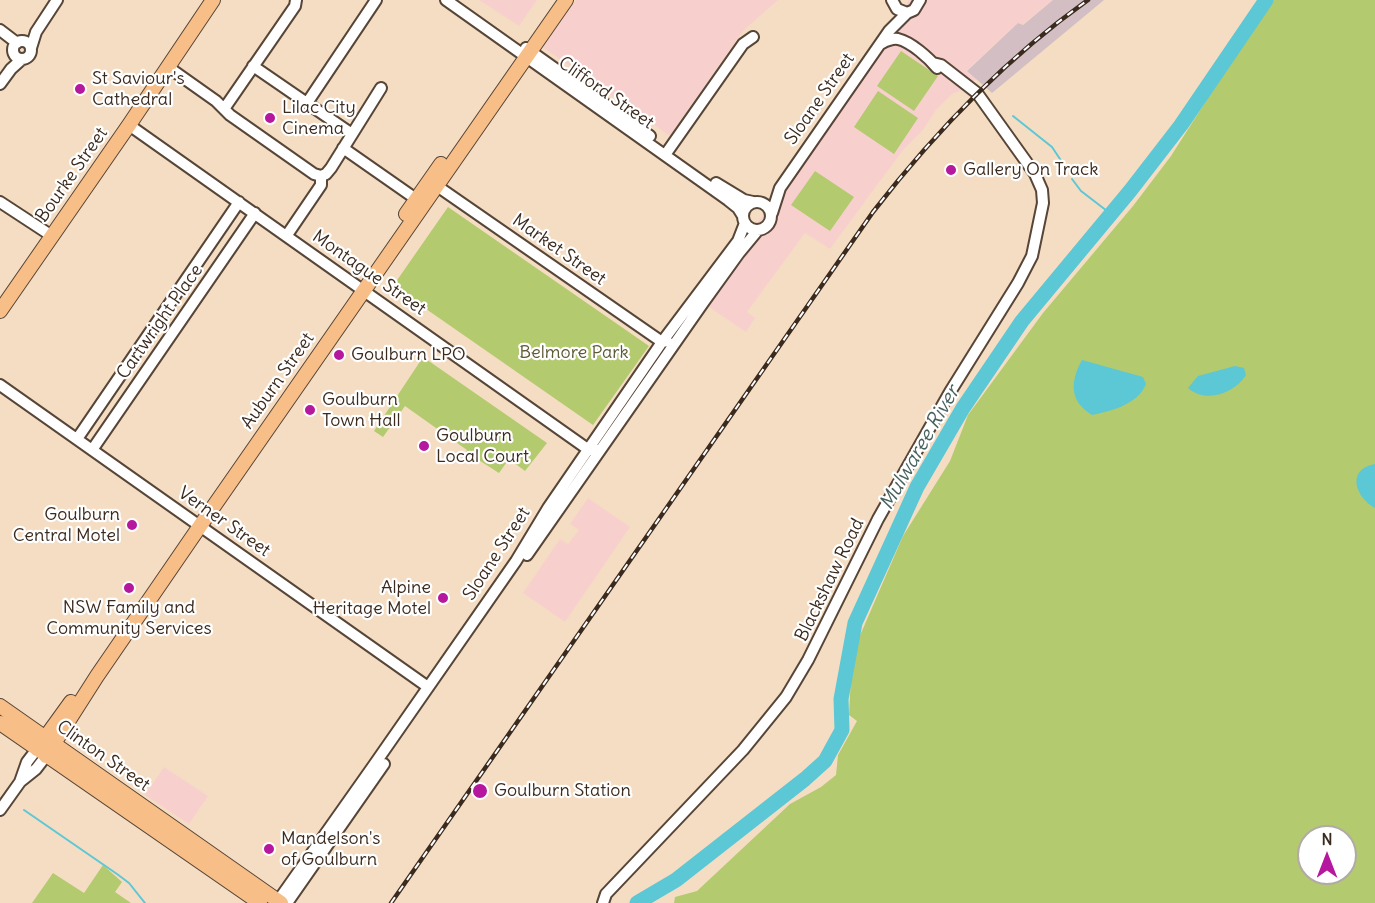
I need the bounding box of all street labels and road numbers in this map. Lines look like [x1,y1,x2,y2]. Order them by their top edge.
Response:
street label: Sloane Street [781,49,859,149]
street label: Clifford Street [554,52,658,134]
street label: Bourke Street [31,123,113,227]
street label: Market Street [508,210,610,290]
street label: Montague Street [308,226,430,320]
street label: Cartwright Place [112,260,208,384]
street label: Auburn Street [237,329,319,433]
street label: Verner Street [174,482,274,562]
street label: Sloane Street [459,503,535,605]
street label: Blackshaw Road [791,515,869,645]
street label: Clinton Street [52,716,154,796]

